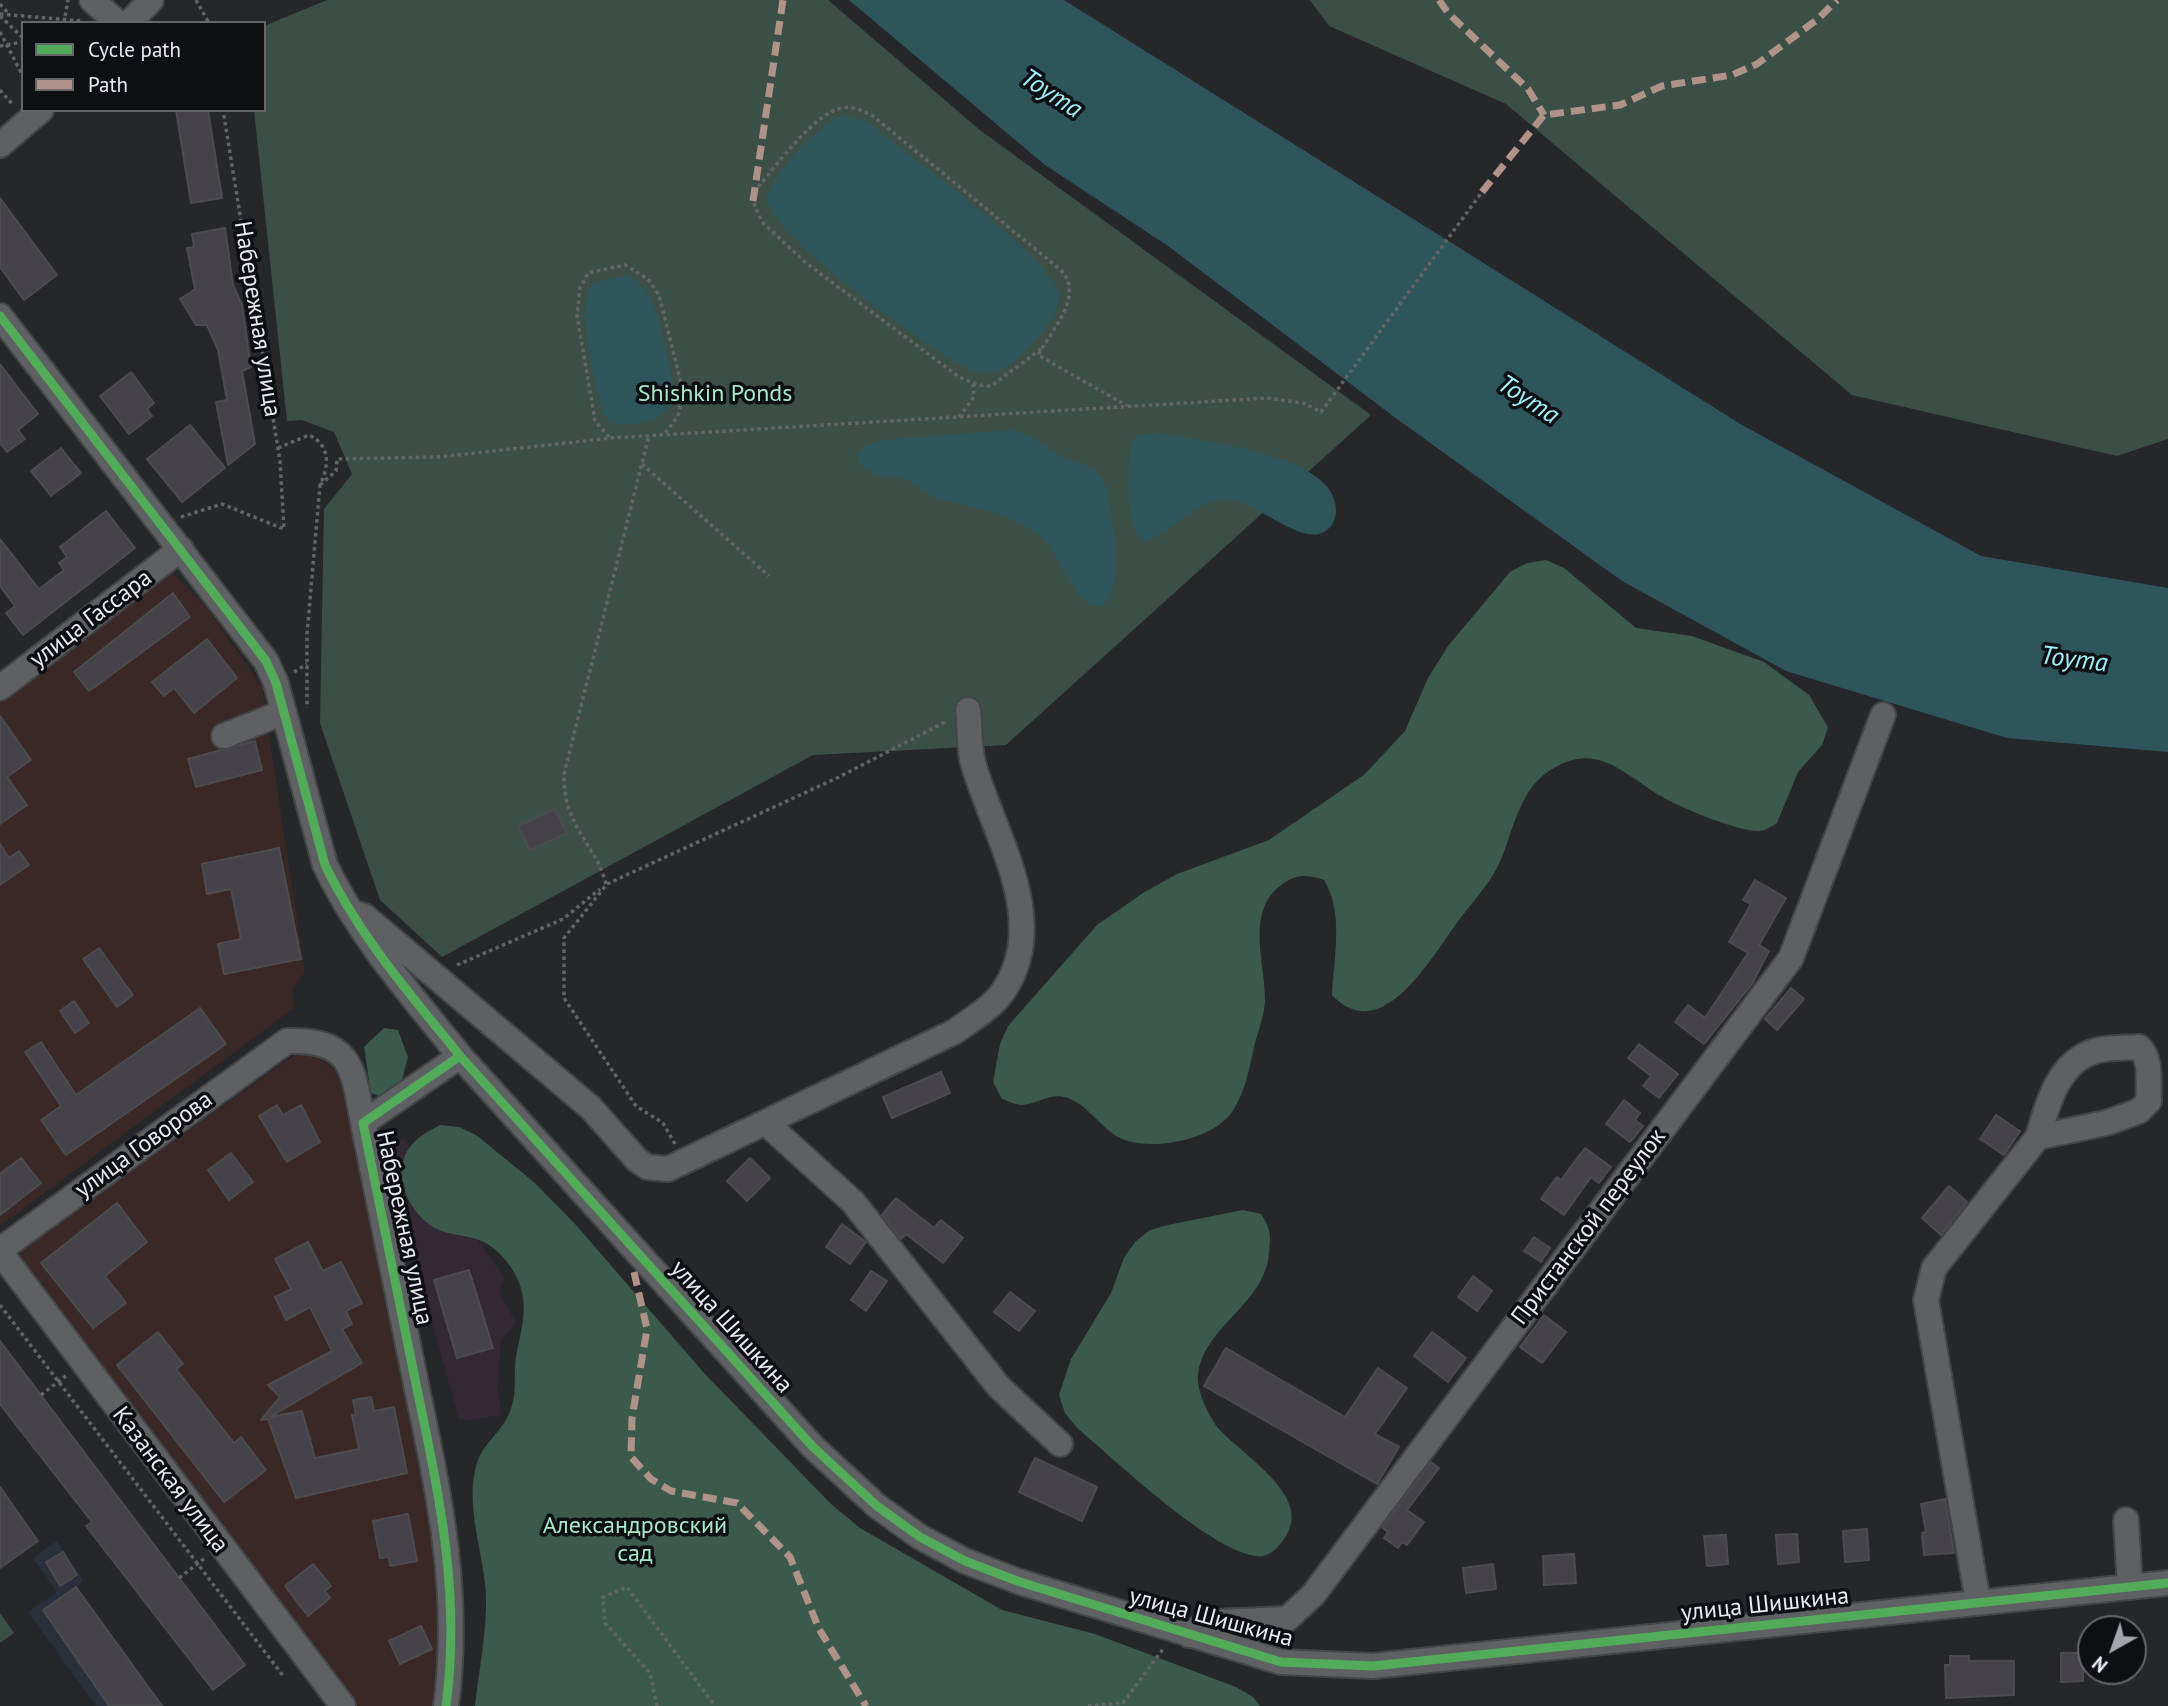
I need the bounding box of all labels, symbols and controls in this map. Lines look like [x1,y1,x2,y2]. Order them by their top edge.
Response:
legend [21,21,266,112]
text: Cycle path [88,36,181,63]
water label: Toyma [1014,63,1088,125]
text: Path [88,71,128,98]
street label: Набережная улица [227,219,287,419]
water label: Toyma [1491,369,1565,431]
park label: Shishkin Ponds [638,380,792,408]
street label: улица Гассара [24,564,158,674]
water label: Toyma [2039,640,2109,680]
street label: улица Говорова [70,1085,218,1205]
street label: Пристанской переулок [1506,1123,1672,1331]
street label: Набережная улица [369,1128,439,1328]
street label: улица Шишкина [664,1255,798,1399]
street label: Казанская улица [106,1401,234,1559]
park label: Александровский сад [543,1512,727,1568]
street label: улица Шишкина [1126,1582,1296,1654]
street label: улица Шишкина [1680,1582,1850,1628]
north arrow [2077,1615,2147,1685]
text: N [2087,1651,2112,1678]

